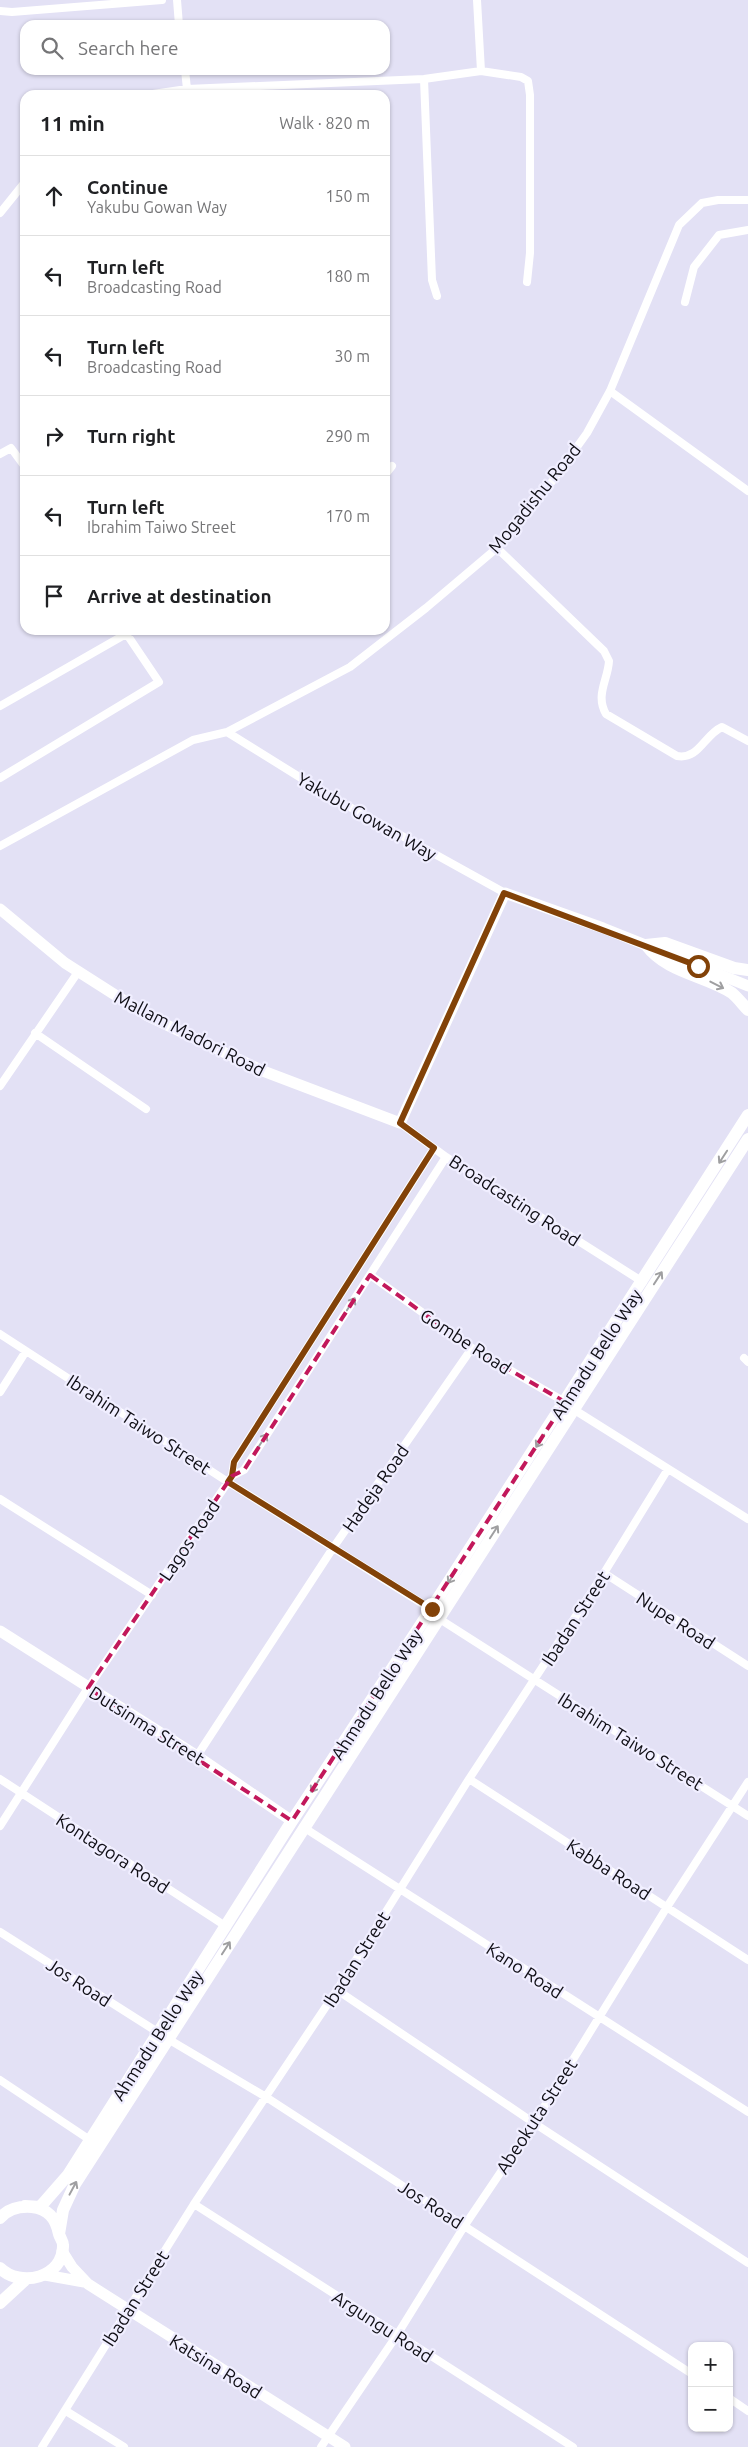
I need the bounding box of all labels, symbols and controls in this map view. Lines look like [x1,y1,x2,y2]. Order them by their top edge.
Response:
search box [20,20,390,75]
icon: search [38,34,66,62]
text: Search here [78,37,178,59]
text: 11 min [40,111,105,135]
text: Walk · 820 m [279,114,370,132]
text: Continue [87,176,168,198]
icon: ahead [40,182,68,210]
text: 150 m [325,187,370,205]
text: Yakubu Gowan Way [87,198,227,216]
text: Turn left [87,256,165,278]
icon: left [40,262,68,290]
text: 180 m [325,267,370,285]
text: Broadcasting Road [87,278,222,296]
text: Turn left [87,336,165,358]
icon: left [40,342,68,370]
text: 30 m [334,347,370,365]
text: Broadcasting Road [87,358,222,376]
icon: right [40,422,68,450]
text: Turn right [87,425,175,447]
text: 290 m [325,427,370,445]
street label: Mogadishu Road [484,439,584,557]
text: Turn left [87,496,165,518]
icon: left [40,502,68,530]
text: 170 m [325,507,370,525]
text: Ibrahim Taiwo Street [87,518,236,536]
icon: arrive [40,582,68,610]
text: Arrive at destination [87,585,272,607]
street label: Yakubu Gowan Way [294,768,441,864]
route start [687,955,710,978]
one-way arrow [710,981,725,991]
street label: Mallam Madori Road [111,986,269,1080]
street label: Broadcasting Road [446,1150,584,1250]
one-way arrow [718,1150,728,1164]
one-way arrow [653,1271,663,1285]
street label: Ahmadu Bello Way [546,1285,646,1423]
one-way arrow [346,1297,357,1311]
street label: Gombe Road [417,1304,515,1378]
street label: Ibrahim Taiwo Street [63,1370,215,1478]
one-way arrow [535,1433,545,1447]
one-way arrow [258,1434,268,1448]
street label: Hadeja Road [338,1441,412,1535]
street label: Lagos Road [155,1496,223,1584]
one-way arrow [489,1525,499,1539]
street label: Ibadan Street [537,1567,613,1669]
one-way arrow [447,1570,457,1584]
street label: Nupe Road [633,1587,719,1653]
route end [421,1598,444,1621]
street label: Ahmadu Bello Way [326,1625,426,1763]
street label: Dutsinma Street [86,1682,208,1768]
street label: Ibrahim Taiwo Street [555,1688,707,1794]
one-way arrow [310,1779,320,1793]
street label: Kontagora Road [53,1809,173,1897]
street label: Kabba Road [563,1834,655,1904]
street label: Ibadan Street [319,1908,393,2010]
street label: Kano Road [483,1938,567,2002]
one-way arrow [221,1941,231,1955]
street label: Jos Road [43,1954,115,2010]
street label: Ahmadu Bello Way [107,1966,207,2104]
street label: Abeokuta Street [491,2055,581,2177]
street label: Jos Road [395,2176,467,2232]
one-way arrow [68,2181,78,2196]
street label: Ibadan Street [98,2247,172,2349]
street label: Argungu Road [329,2286,437,2366]
street label: Katsina Road [166,2330,266,2402]
map controls [688,2342,733,2432]
button: + [688,2342,733,2387]
button: − [688,2387,733,2432]

